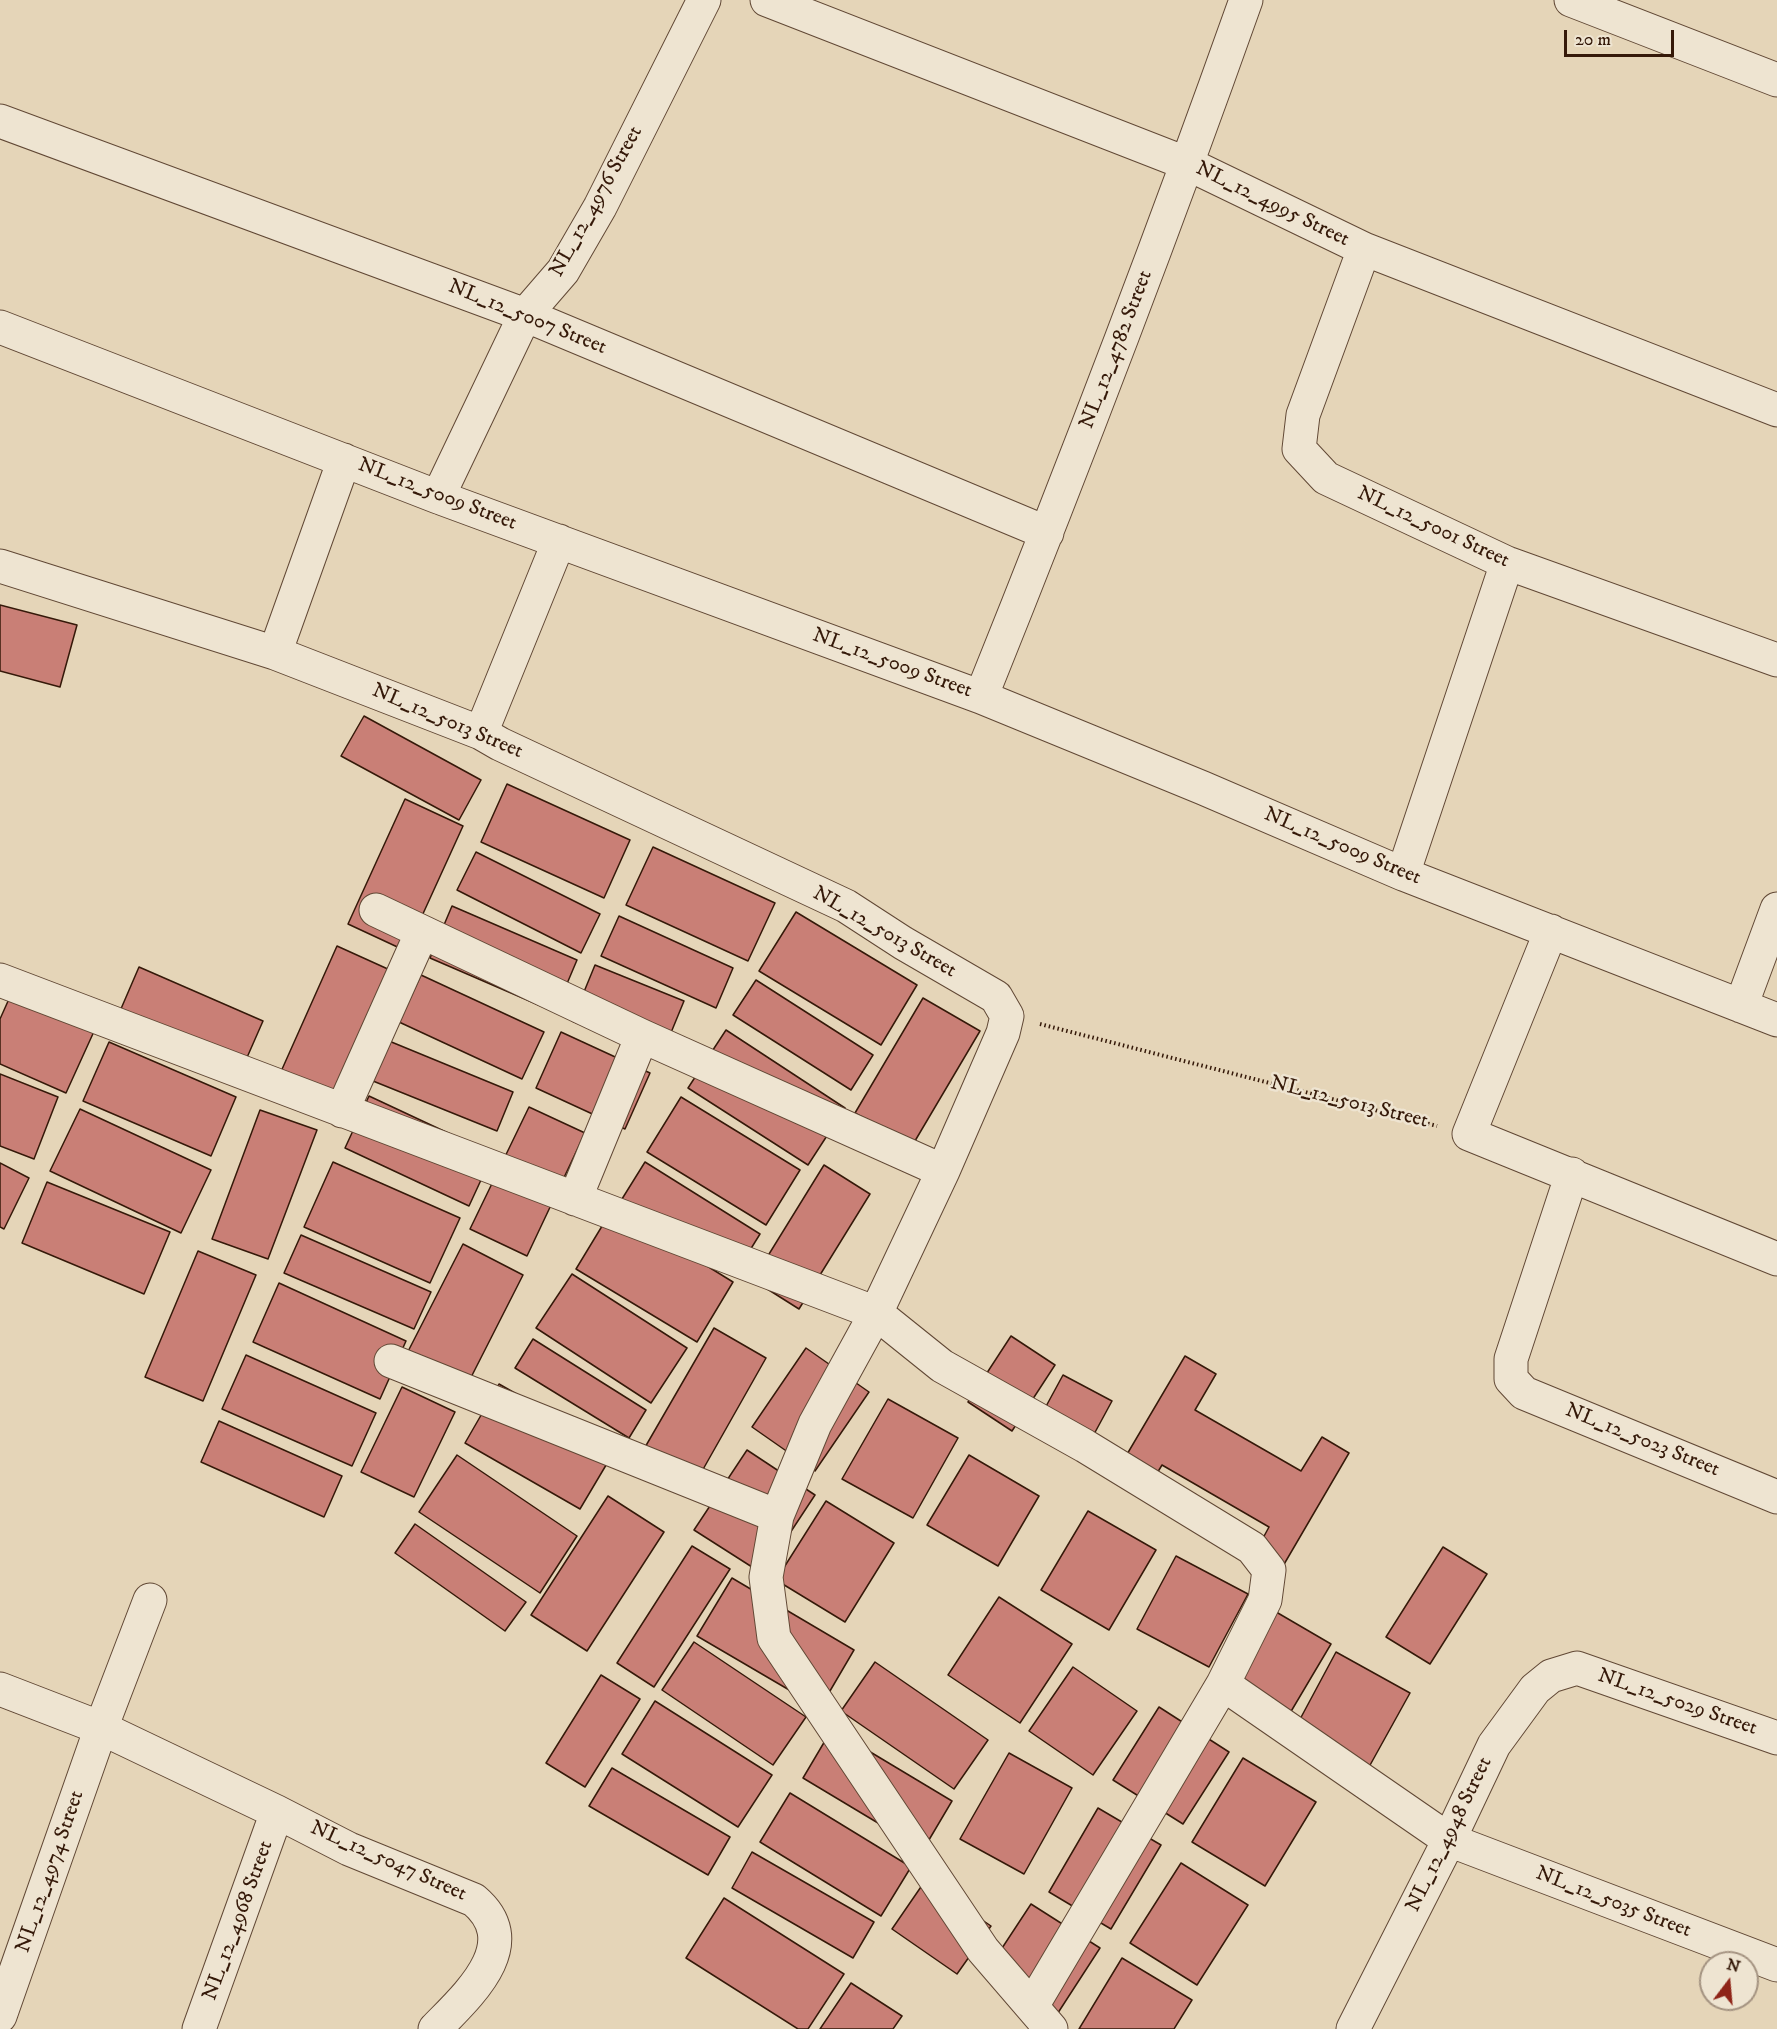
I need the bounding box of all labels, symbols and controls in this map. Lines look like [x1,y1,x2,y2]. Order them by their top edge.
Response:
scale bar [1567,18,1676,56]
text: 20 m [1575,29,1611,51]
street label: NL_12_4976 Street [545,122,649,282]
street label: NL_12_4995 Street [1191,157,1353,253]
street label: NL_12_4782 Street [1075,267,1159,433]
street label: NL_12_5007 Street [444,275,610,361]
street label: NL_12_5009 Street [354,453,520,537]
street label: NL_12_5001 Street [1353,482,1513,574]
street label: NL_12_5009 Street [809,623,975,705]
street label: NL_12_5013 Street [368,679,526,765]
street label: NL_12_5009 Street [1260,803,1424,891]
street label: NL_12_5013 Street [808,882,960,984]
street label: NL_12_5013 Street [1268,1071,1430,1135]
street label: NL_12_5023 Street [1561,1399,1723,1483]
street label: NL_12_5029 Street [1594,1664,1760,1742]
street label: NL_12_4948 Street [1402,1753,1498,1917]
street label: NL_12_4974 Street [11,1788,91,1956]
street label: NL_12_5047 Street [306,1816,470,1908]
street label: NL_12_4968 Street [198,1838,280,2004]
street label: NL_12_5035 Street [1532,1862,1694,1944]
north arrow [1699,1951,1759,2011]
text: N [1724,1954,1742,1977]

